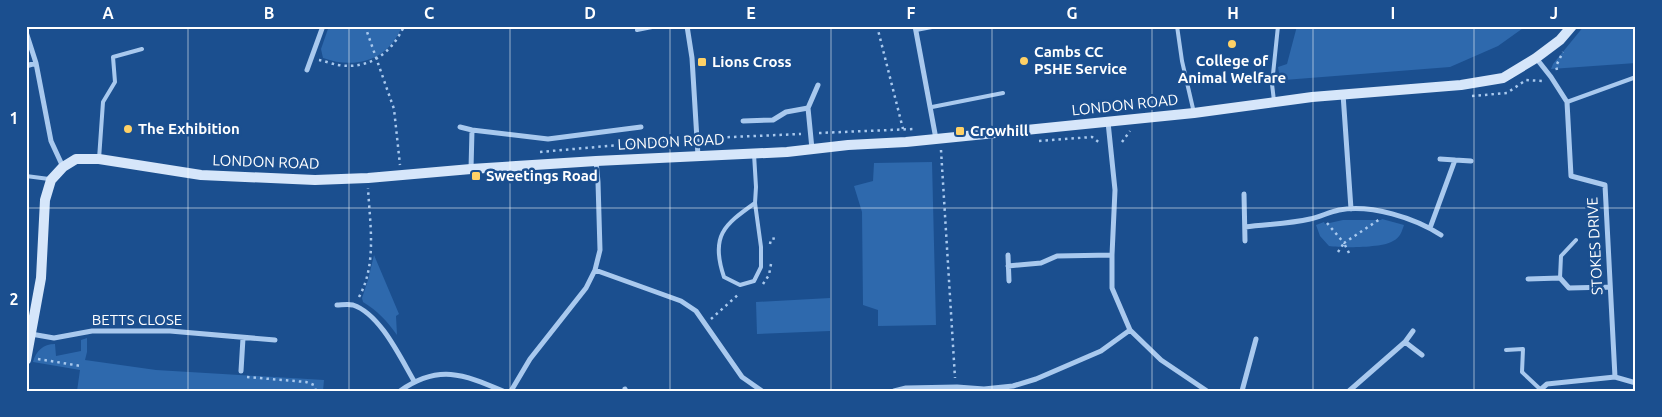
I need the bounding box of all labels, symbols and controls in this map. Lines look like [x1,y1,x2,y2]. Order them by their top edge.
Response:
text: A [102,4,114,22]
text: B [264,4,274,22]
text: C [424,4,434,22]
text: D [584,4,596,22]
text: E [746,4,756,22]
text: F [907,4,916,22]
text: G [1066,4,1078,22]
text: H [1227,4,1239,22]
text: I [1391,4,1395,22]
text: J [1550,4,1558,22]
marker: College of Animal Welfare [1226,38,1238,50]
place label: Cambs CC PSHE Service [1034,43,1127,77]
place label: College of Animal Welfare [1178,52,1286,86]
place label: Lions Cross [712,53,792,70]
marker: Cambs CC PSHE Service [1018,55,1030,67]
marker: Lions Cross [696,56,708,68]
street label: LONDON ROAD [1071,90,1179,119]
text: 1 [9,109,19,127]
place label: The Exhibition [138,120,240,137]
place label: Crowhill [970,122,1029,139]
marker: The Exhibition [122,123,134,135]
marker: Crowhill [954,125,966,137]
street label: LONDON ROAD [617,130,725,153]
street label: LONDON ROAD [212,151,320,172]
place label: Sweetings Road [486,167,598,184]
marker: Sweetings Road [470,170,482,182]
street label: STOKES DRIVE [1583,197,1606,295]
text: 2 [9,290,19,308]
street label: BETTS CLOSE [92,311,182,328]

